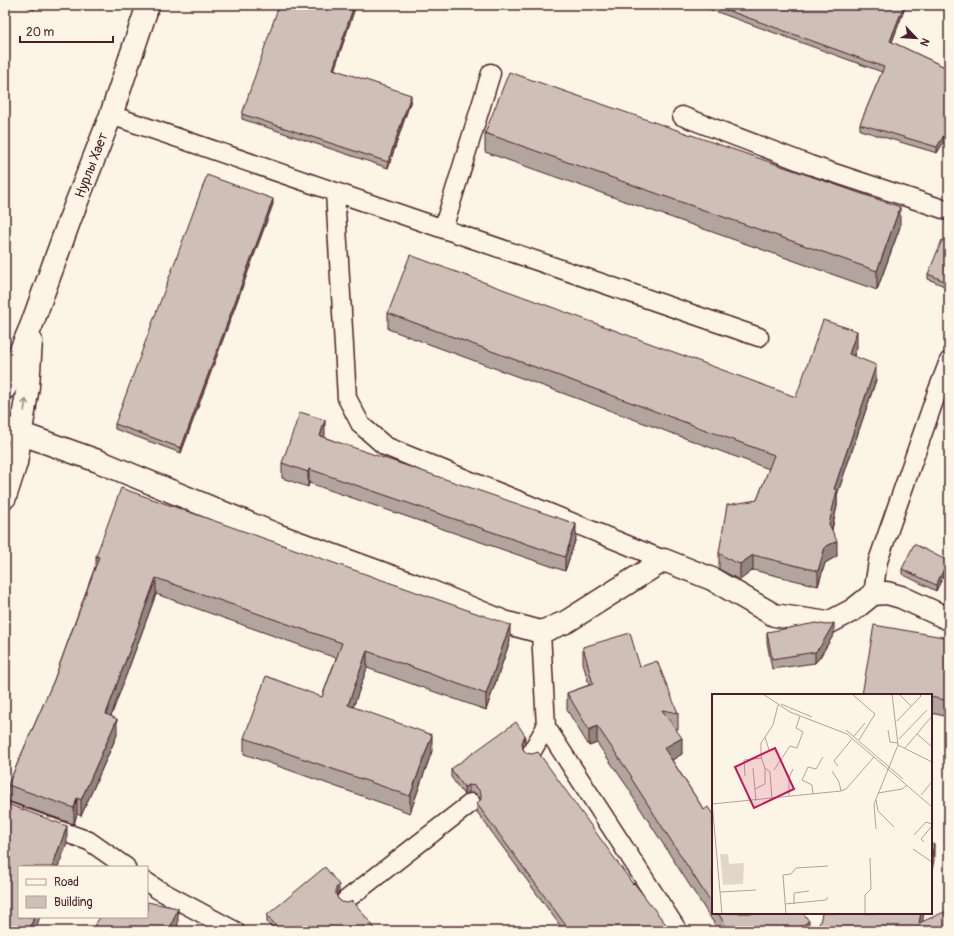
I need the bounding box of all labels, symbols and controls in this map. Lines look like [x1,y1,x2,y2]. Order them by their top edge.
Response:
scale bar [20,18,113,44]
north arrow [896,18,936,58]
text: 20 m [26,25,55,40]
text: N [917,36,932,49]
street label: Нурлы Хает [71,130,112,200]
one-way arrow [21,398,29,411]
inset map [712,694,932,914]
legend [18,866,148,918]
text: Road [54,875,79,890]
text: Building [54,895,93,910]

